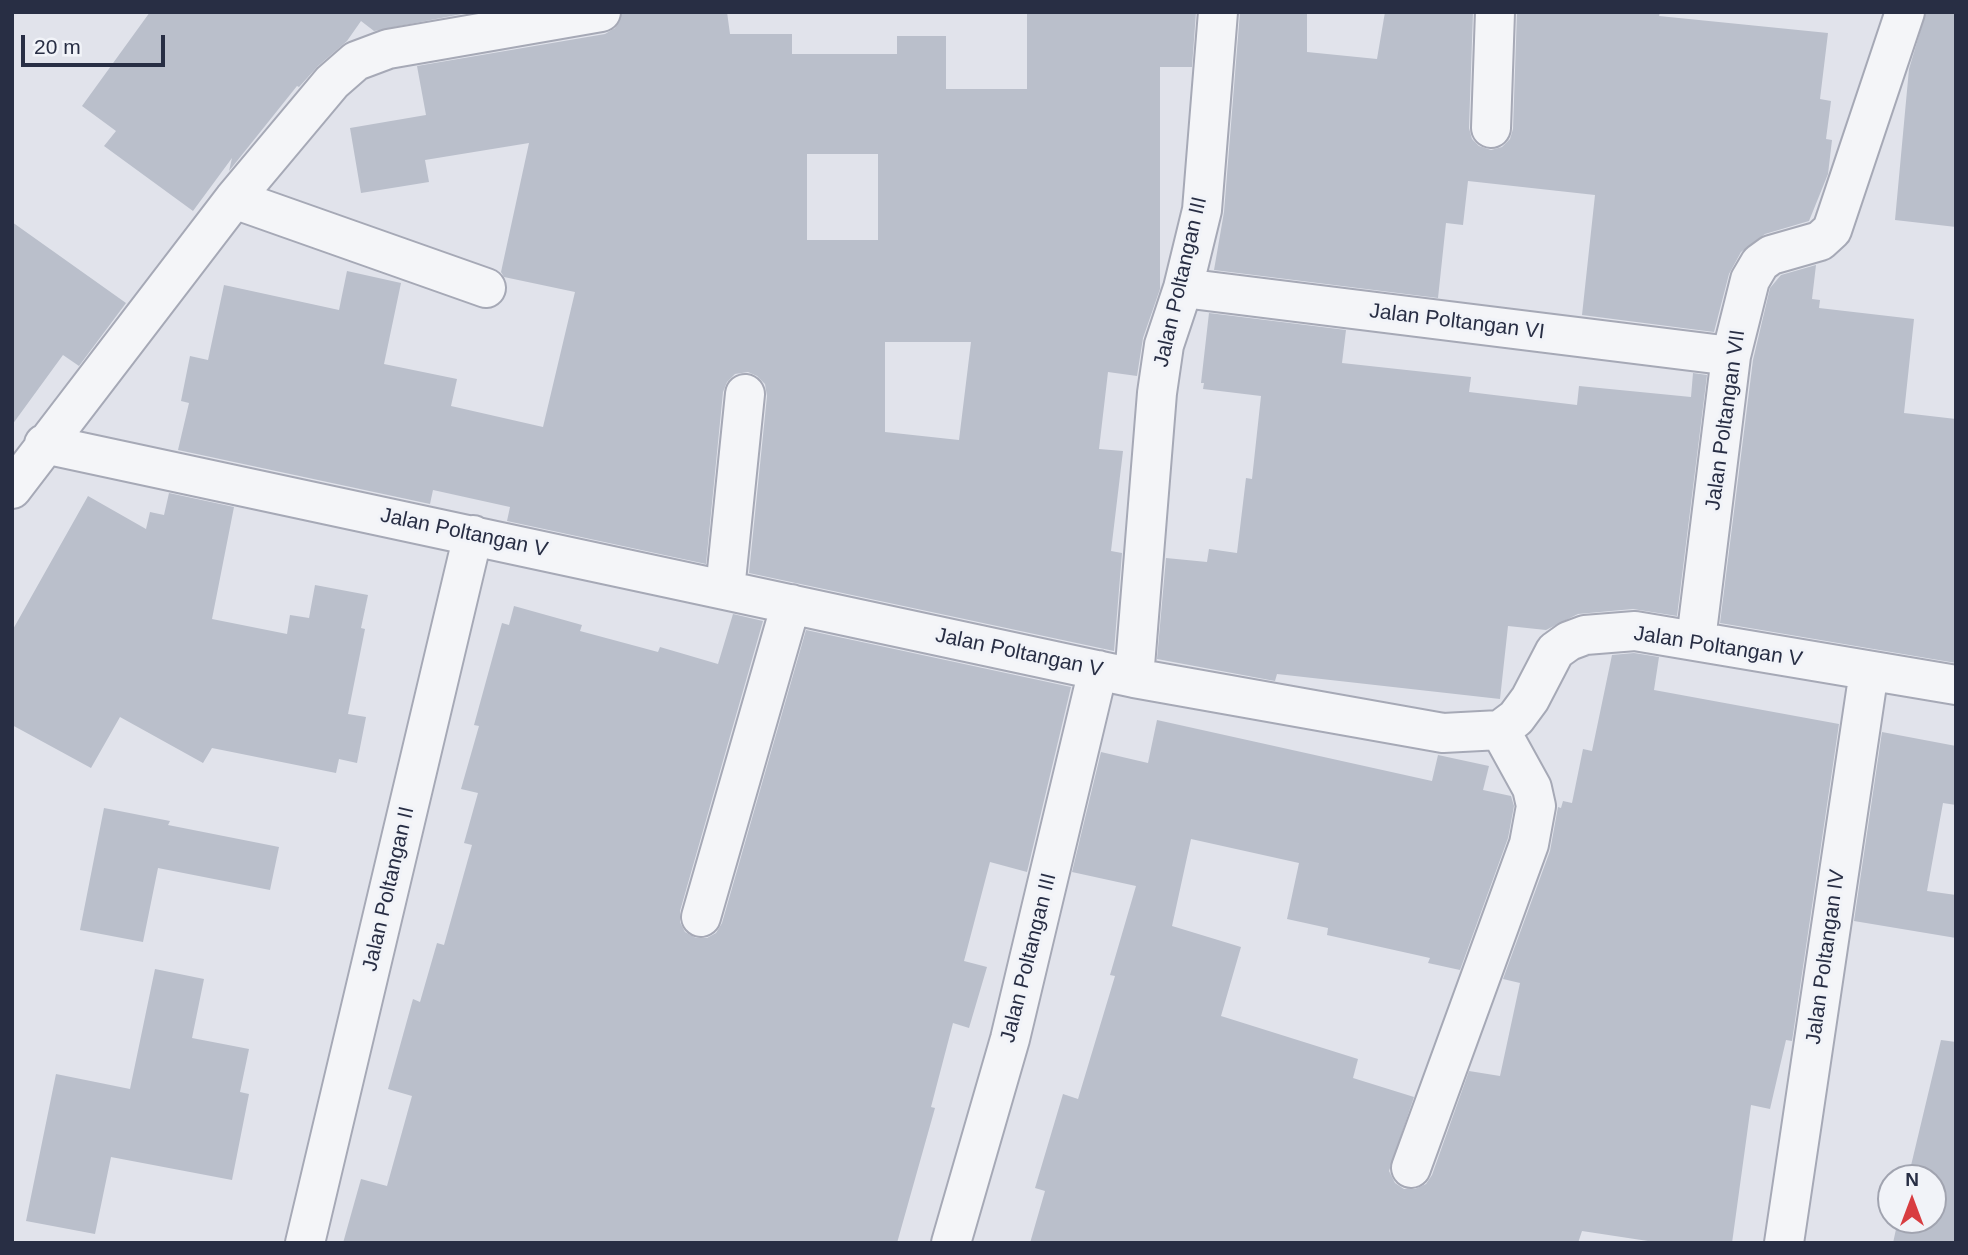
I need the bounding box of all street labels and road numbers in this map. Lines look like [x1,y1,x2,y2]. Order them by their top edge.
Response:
street label: Jalan Poltangan III [1149,194,1213,370]
street label: Jalan Poltangan VI [1368,299,1546,345]
street label: Jalan Poltangan VII [1701,328,1751,512]
street label: Jalan Poltangan V [378,503,550,563]
street label: Jalan Poltangan V [1632,621,1804,673]
street label: Jalan Poltangan V [933,623,1105,683]
street label: Jalan Poltangan II [358,804,420,974]
street label: Jalan Poltangan IV [1801,868,1851,1046]
street label: Jalan Poltangan III [996,871,1062,1045]

